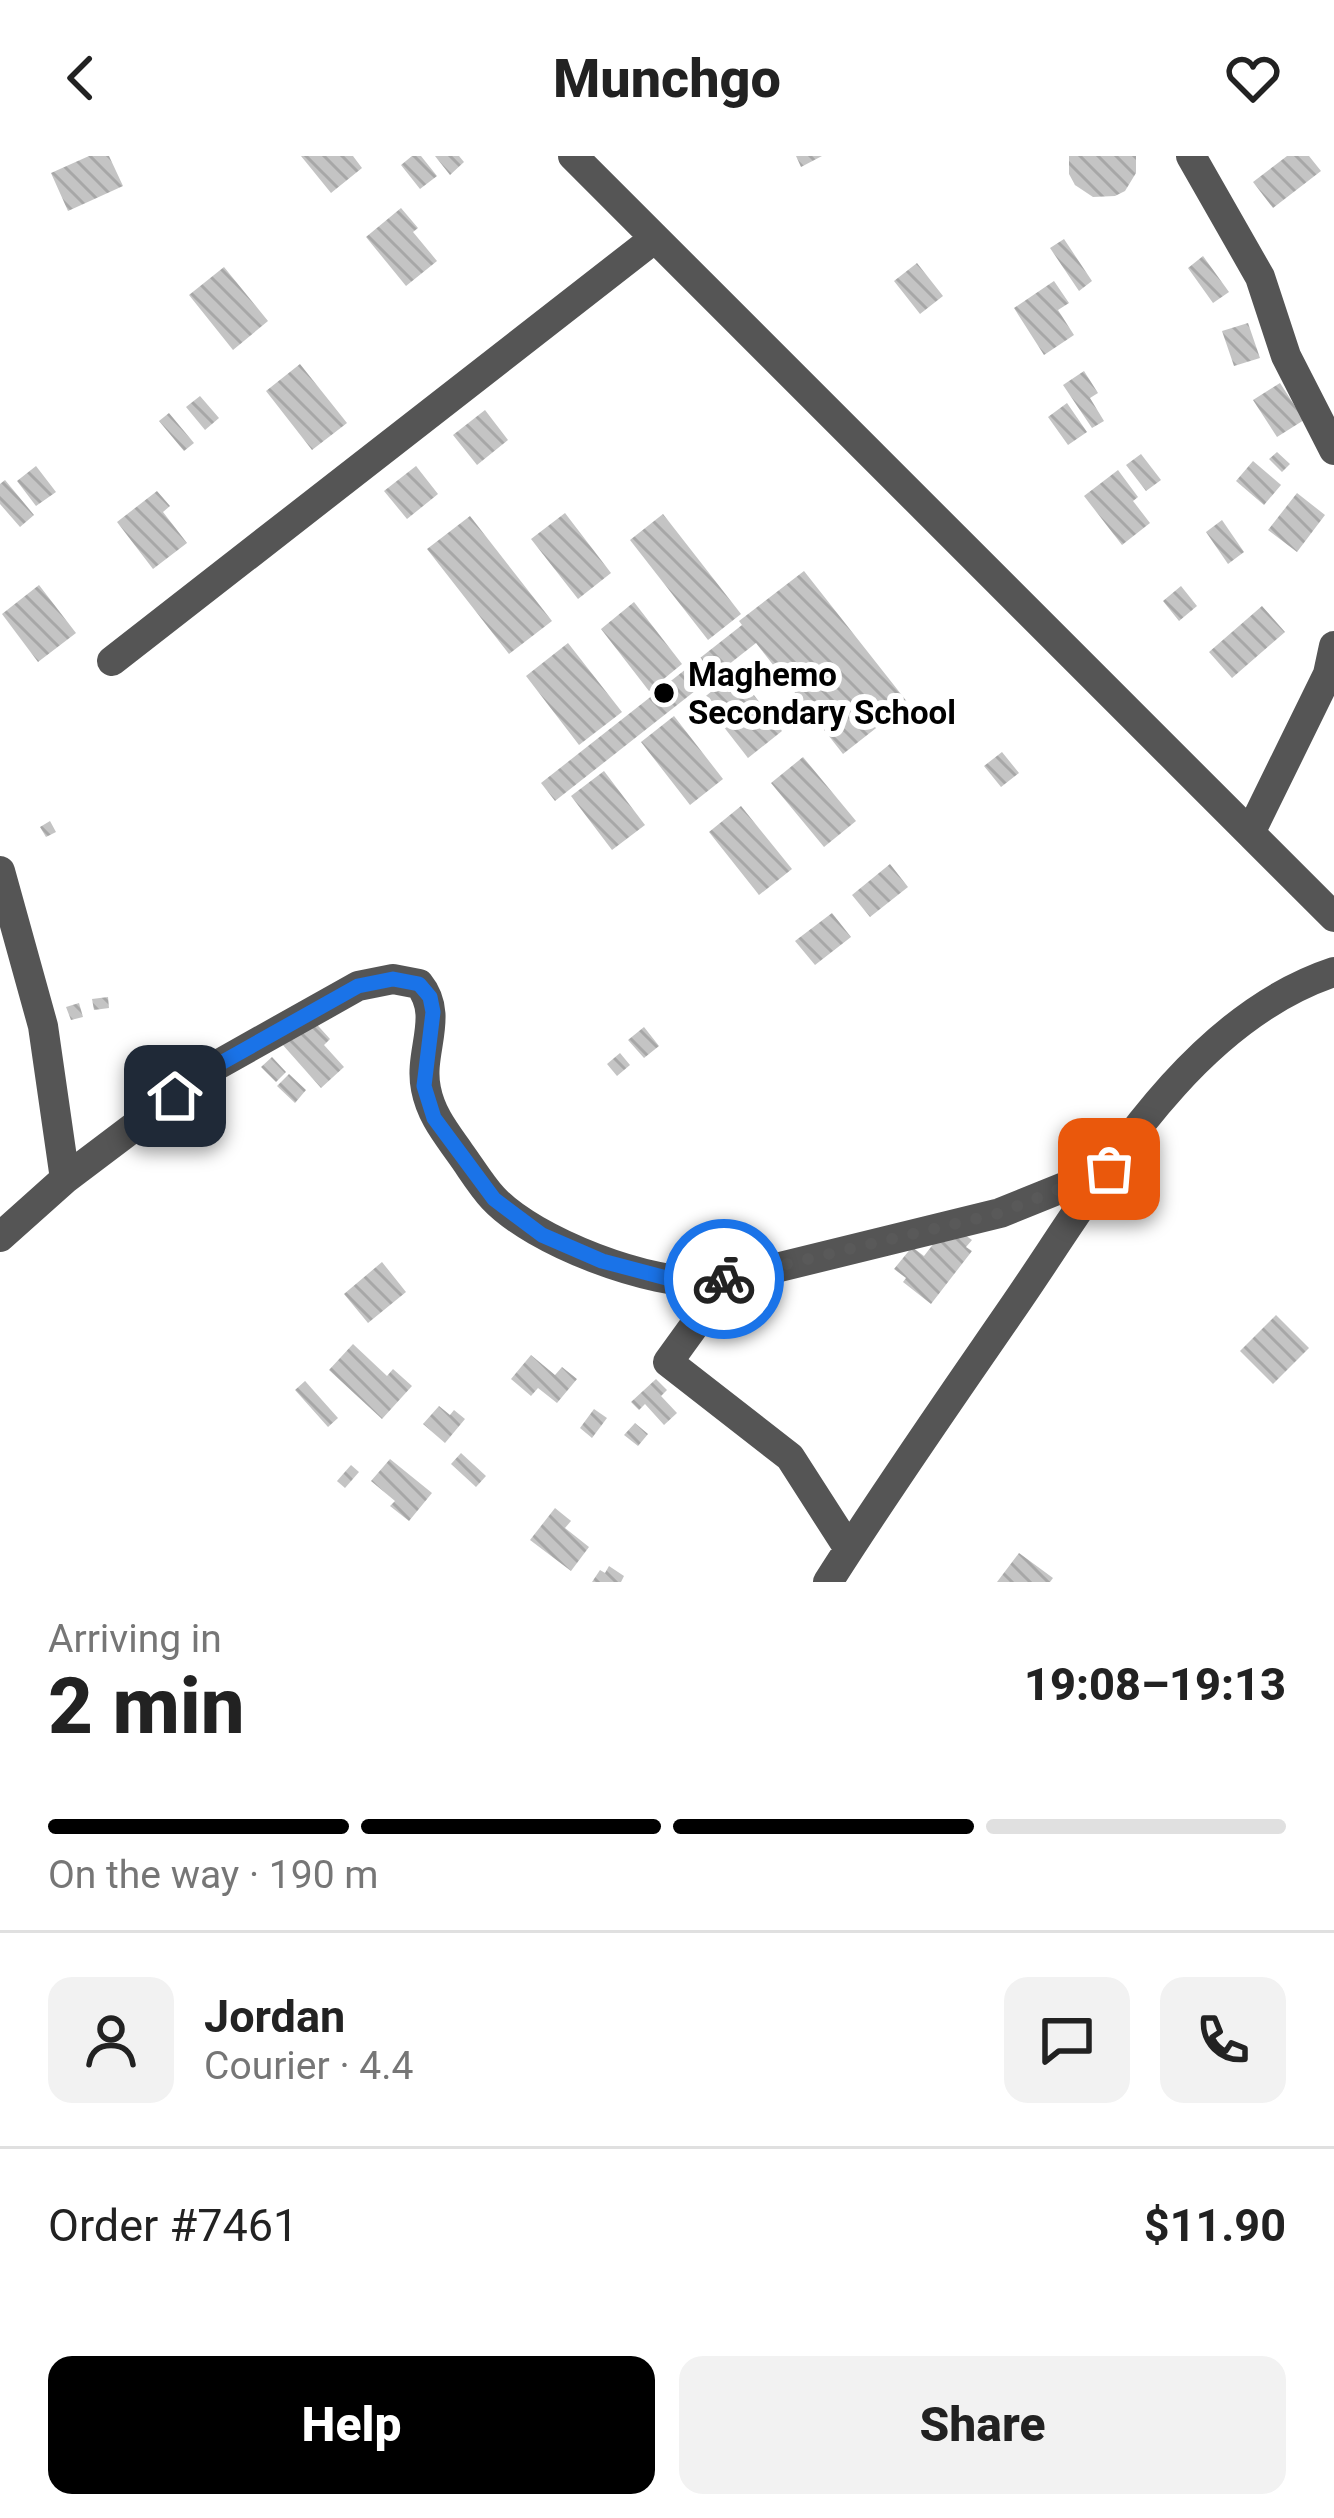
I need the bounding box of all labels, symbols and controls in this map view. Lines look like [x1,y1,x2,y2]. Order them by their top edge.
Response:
icon: back [48,45,114,111]
icon: heart [1220,45,1286,111]
text: Munchgo [553,47,781,110]
place label: Maghemo Secondary School [688,655,956,732]
marker: Maghemo Secondary School [651,680,677,706]
pin [124,1045,226,1147]
icon: home [142,1063,208,1129]
pin [1058,1118,1160,1220]
icon: bag [1076,1136,1142,1202]
courier [664,1219,784,1339]
icon: bike [691,1246,757,1312]
text: Arriving in [48,1616,222,1662]
text: 19:08–19:13 [1024,1658,1286,1711]
text: 2 min [48,1661,245,1752]
text: On the way · 190 m [48,1852,379,1898]
button: person [48,1977,174,2103]
button: chat [1004,1977,1130,2103]
button: phone [1160,1977,1286,2103]
text: Jordan [204,1990,345,2043]
text: Courier · 4.4 [204,2043,413,2089]
text: Order #7461 [48,2199,298,2252]
text: $11.90 [1144,2199,1286,2252]
button: Help [48,2356,655,2494]
button: Share [679,2356,1286,2494]

